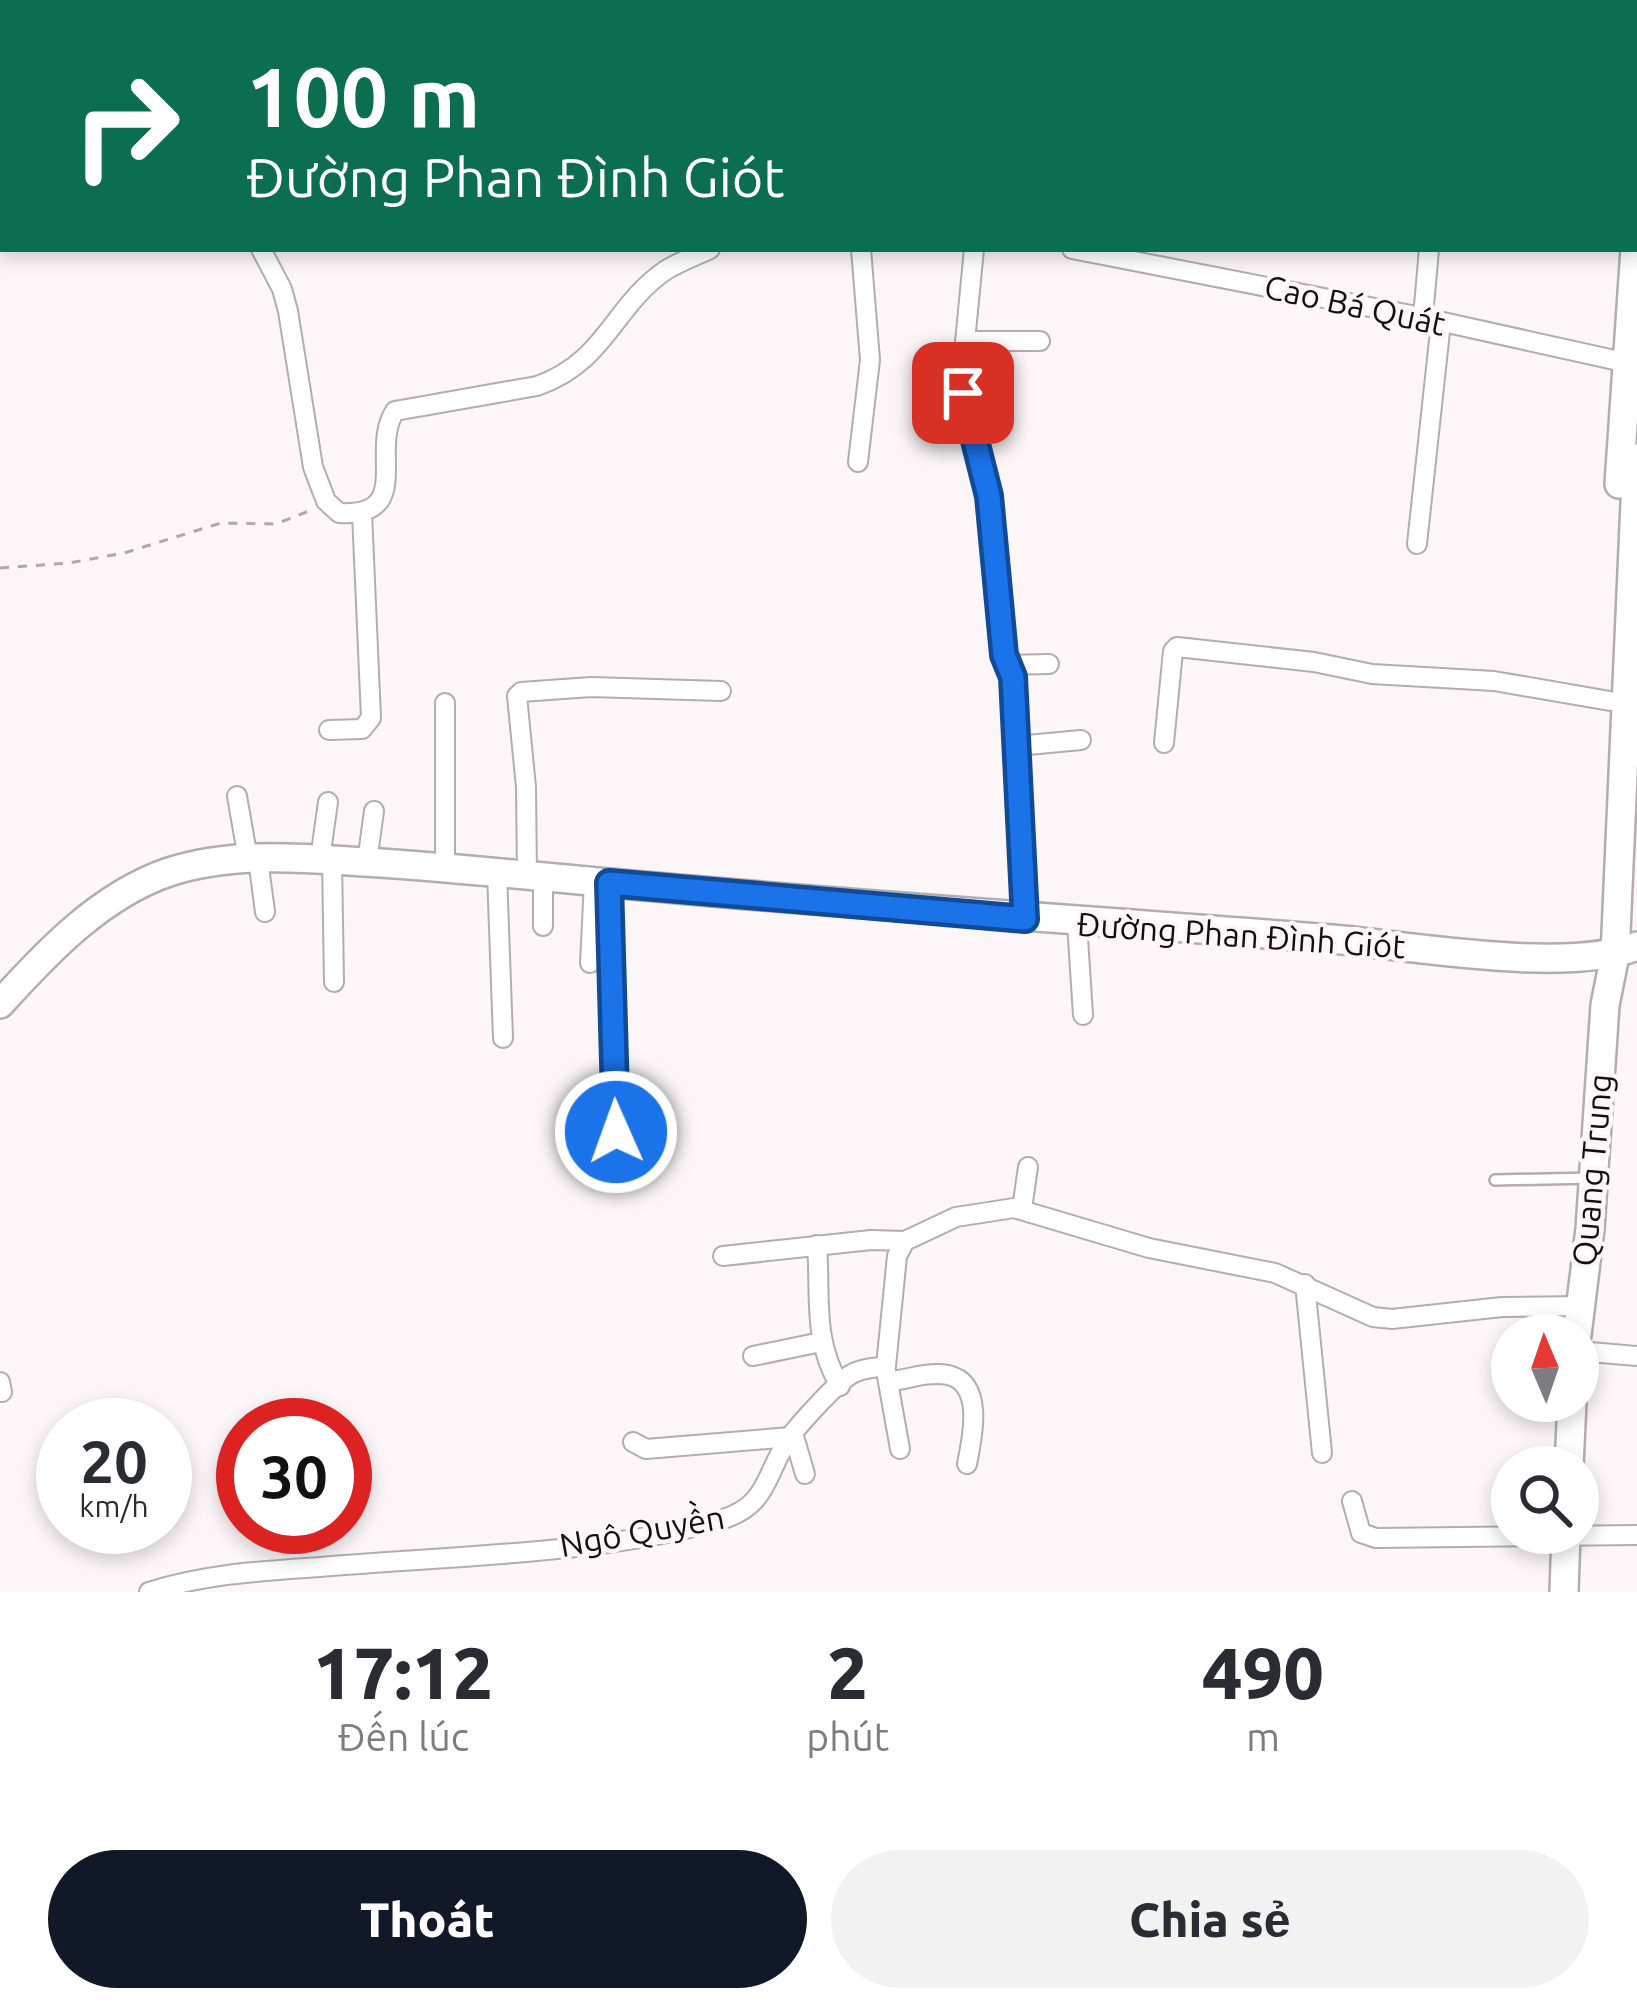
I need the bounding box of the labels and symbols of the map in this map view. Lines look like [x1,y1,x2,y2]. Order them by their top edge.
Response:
street label: Cao Bá Quát [1261,267,1449,342]
pin [912,342,1014,444]
street label: Đường Phan Đình Giót [1076,905,1407,964]
position arrow [553,1069,679,1195]
street label: Quang Trung [1565,1072,1618,1268]
north arrow [1491,1314,1599,1422]
speed limit sign: 30 [216,1398,372,1554]
street label: Ngô Quyền [556,1494,727,1563]

